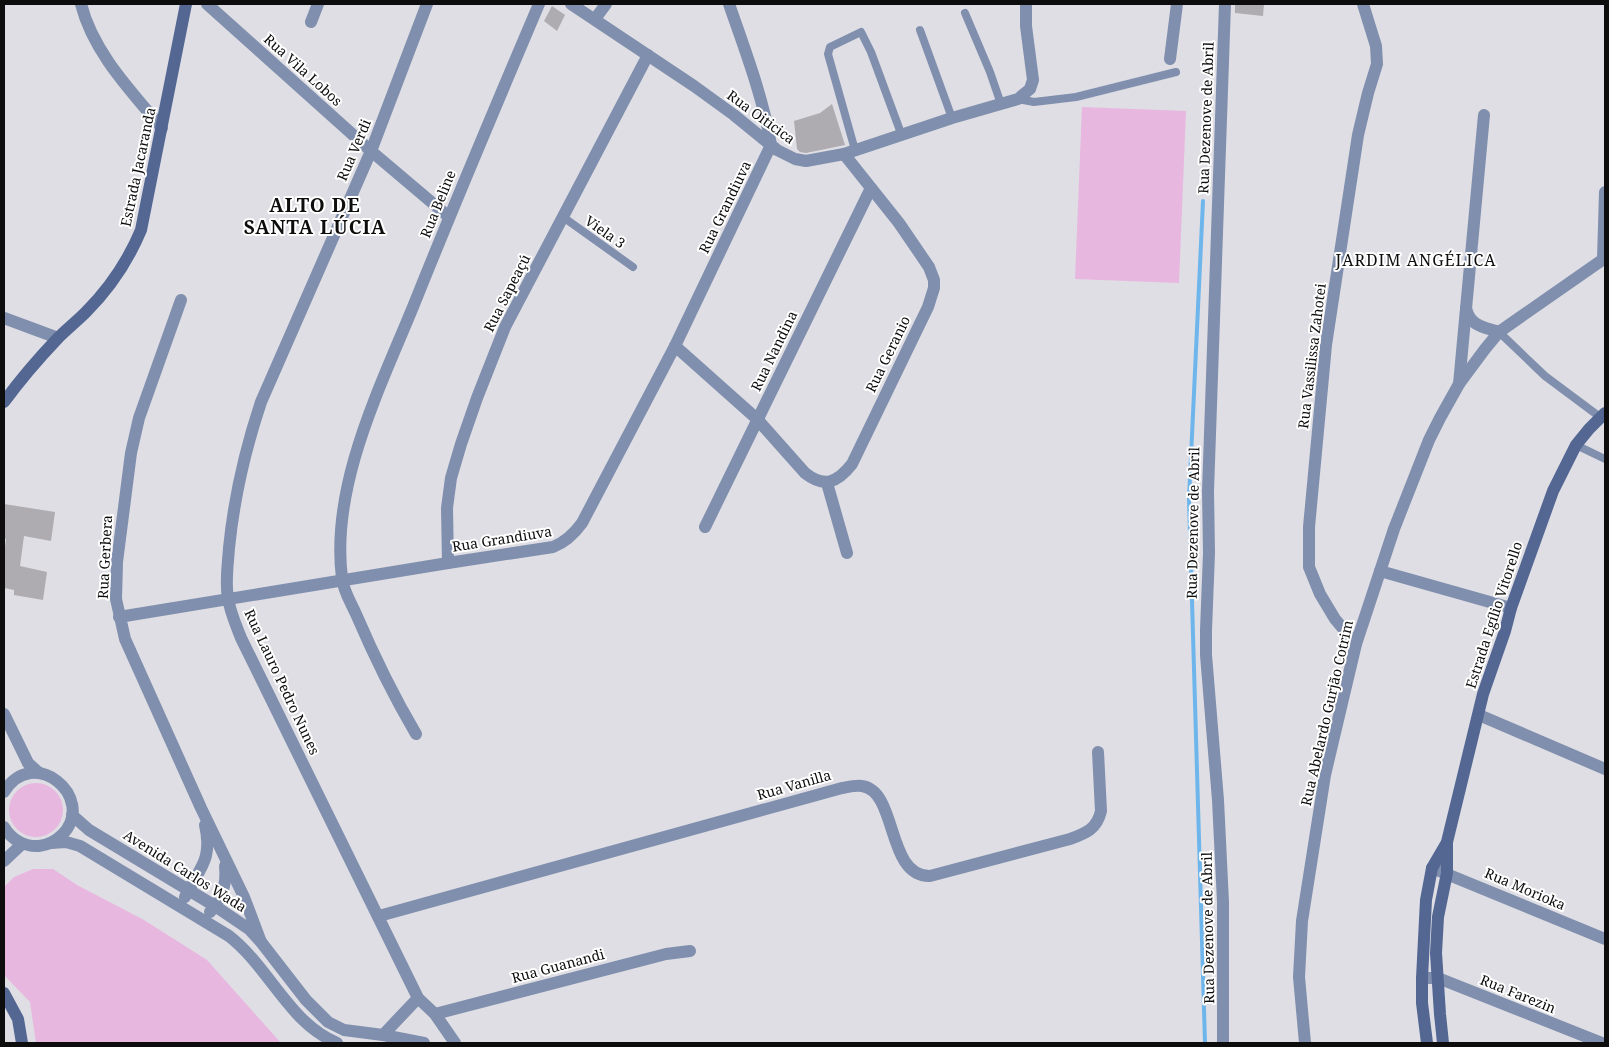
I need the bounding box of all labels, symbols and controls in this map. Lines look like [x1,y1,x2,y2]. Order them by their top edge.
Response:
street label: Rua Vila Lobos [260,29,347,110]
street label: Rua Dezenove de Abril [1193,41,1218,194]
street label: Rua Oiticica [723,85,799,148]
street label: Estrada Jacaranda [116,105,159,228]
street label: Rua Verdi [332,116,375,184]
street label: Rua Grandiuva [694,157,755,256]
street label: Rua Beline [415,167,460,241]
district label: ALTO DE SANTA LÚCIA [244,192,386,240]
street label: Viela 3 [581,211,629,252]
district label: JARDIM ANGÉLICA [1335,249,1496,271]
street label: Rua Sapeaçú [479,251,534,335]
street label: Rua Vassilissa Zahotei [1293,282,1330,430]
street label: Rua Nandina [746,307,801,394]
street label: Rua Geranio [861,312,914,395]
street label: Rua Dezenove de Abril [1182,446,1203,599]
street label: Rua Gerbera [93,514,116,599]
street label: Rua Grandiuva [451,521,553,556]
street label: Estrada Egílio Vitorello [1461,539,1526,691]
street label: Rua Lauro Pedro Nunes [240,606,325,758]
street label: Rua Abelardo Gurjão Cotrim [1296,618,1357,808]
street label: Rua Vanilla [755,765,833,804]
street label: Avenida Carlos Wada [120,825,250,916]
street label: Rua Dezenove de Abril [1197,851,1218,1004]
street label: Rua Morioka [1482,863,1569,914]
street label: Rua Guanandi [509,944,607,987]
street label: Rua Farezin [1478,970,1559,1017]

